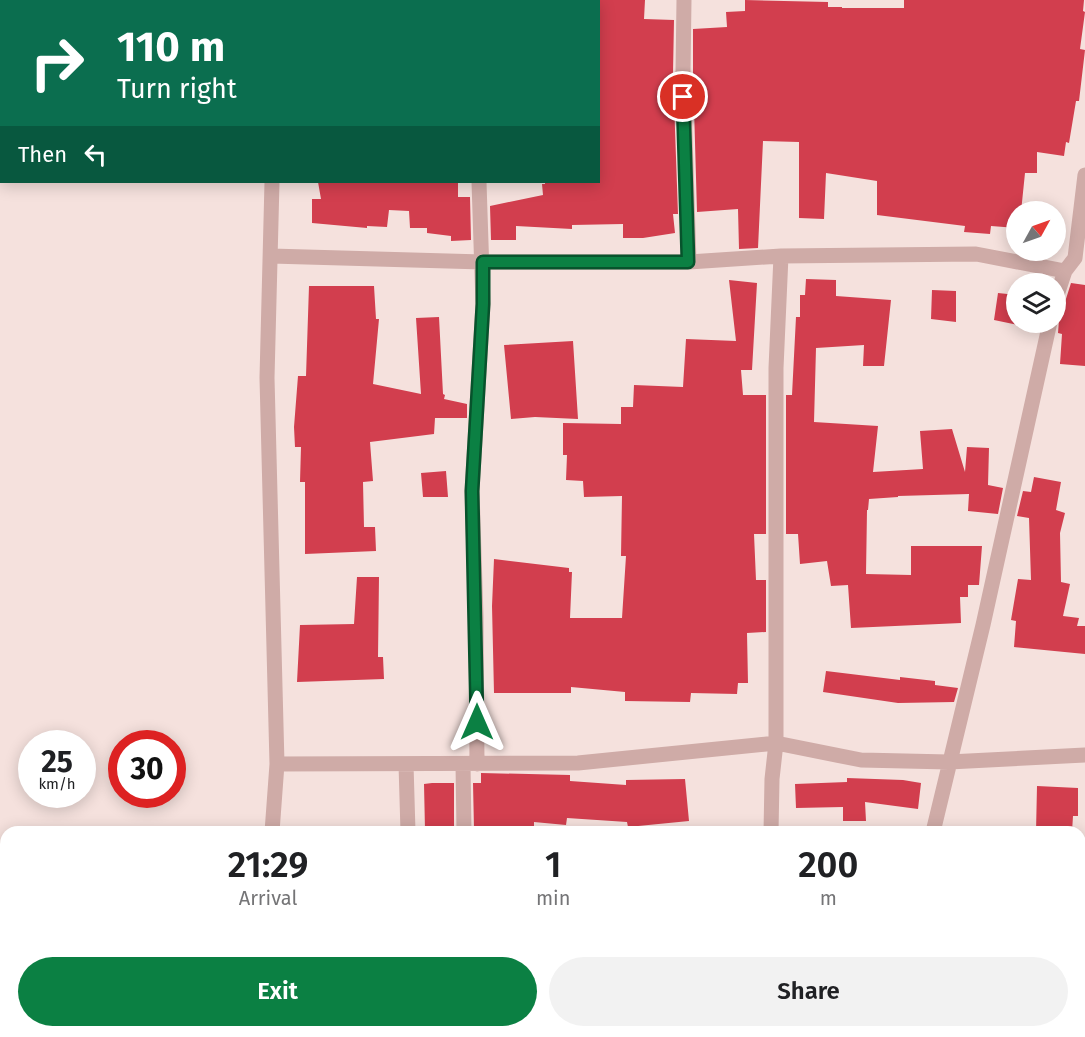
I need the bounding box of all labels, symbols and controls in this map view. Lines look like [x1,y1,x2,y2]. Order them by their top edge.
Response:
text: 110 m [117,22,225,72]
icon: right [18,24,96,102]
pin [657,71,708,122]
text: Turn right [117,73,237,105]
icon: arrive [666,80,699,113]
icon: left [79,138,112,171]
text: Then [18,141,67,168]
north arrow [1006,201,1066,261]
map controls [1006,201,1066,333]
button: layers [1006,273,1066,333]
position arrow [445,690,509,754]
speed limit sign: 30 [108,730,186,808]
text: 25 [41,744,73,780]
text: km/h [38,775,76,793]
text: 21:29 [228,843,308,887]
text: 1 [545,843,561,887]
text: 200 [798,843,858,887]
text: Arrival [239,886,297,910]
text: min [536,886,570,910]
text: m [820,886,837,910]
button: Exit [18,957,537,1026]
button: Share [549,957,1068,1026]

